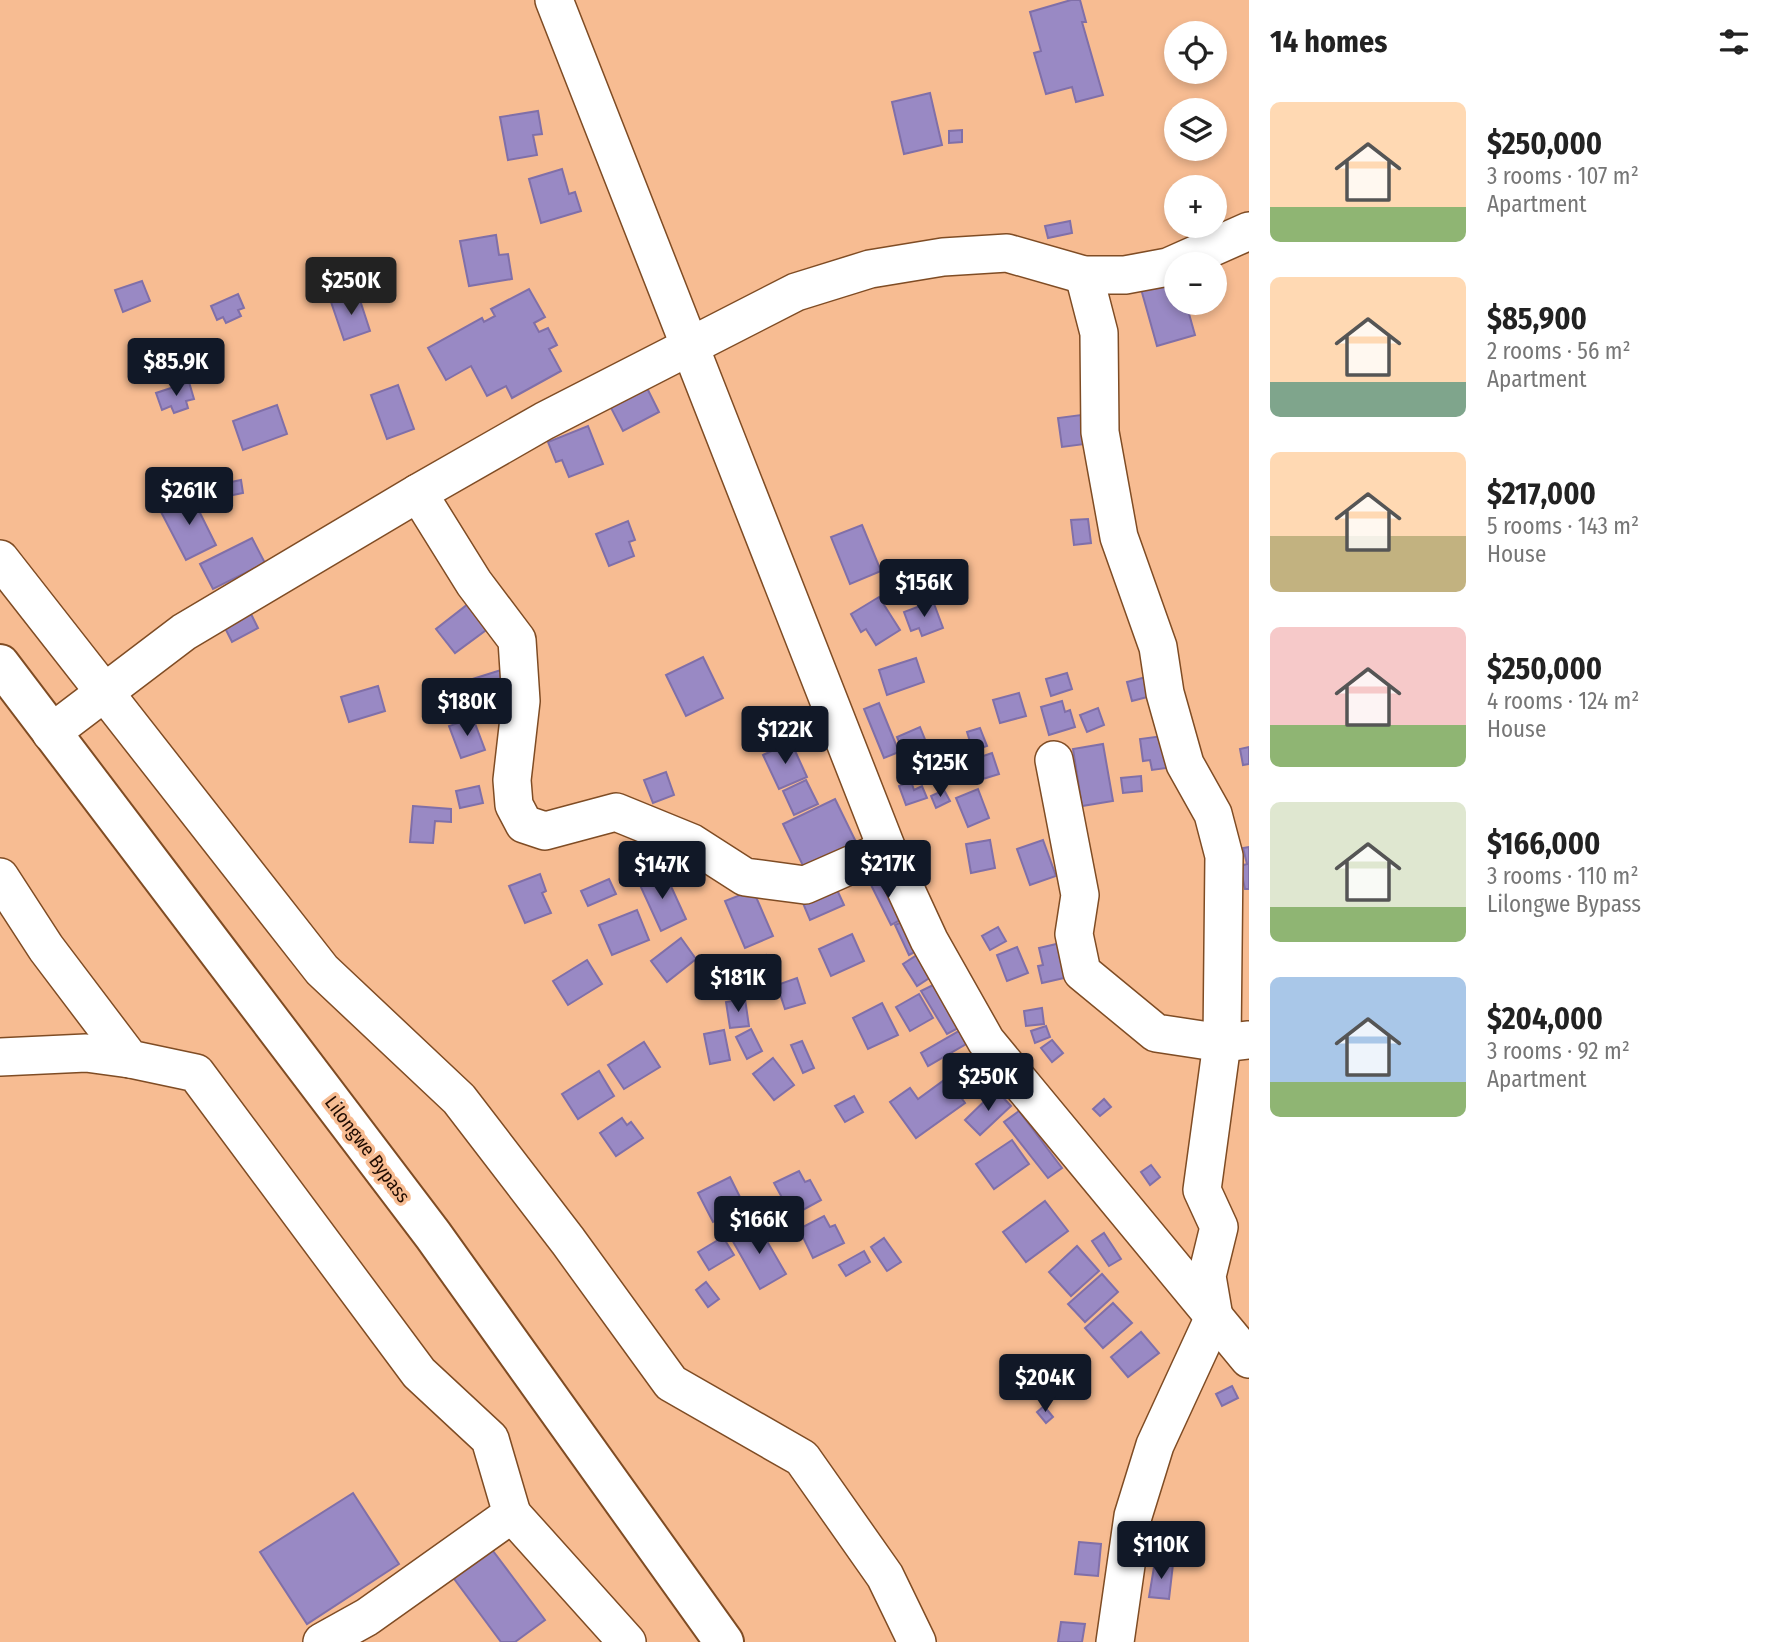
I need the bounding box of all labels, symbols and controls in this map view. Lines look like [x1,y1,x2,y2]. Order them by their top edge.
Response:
map controls [1164,21,1227,315]
button: locate [1164,21,1227,84]
icon: filters [1715,23,1753,61]
text: 14 homes [1270,24,1387,60]
button: layers [1164,98,1227,161]
text: $250,000 [1487,126,1602,162]
icon: home [1326,130,1410,214]
text: 3 rooms · 107 m² [1487,162,1639,190]
button: + [1164,175,1227,238]
text: Apartment [1487,190,1587,218]
button: − [1164,252,1227,315]
pin: $250K [302,258,400,317]
text: $250K [321,266,381,294]
text: $85,900 [1487,301,1587,337]
icon: home [1326,305,1410,389]
text: 2 rooms · 56 m² [1487,337,1631,365]
pin: $85.9K [119,338,233,398]
text: $85.9K [144,347,208,375]
text: Apartment [1487,365,1587,393]
pin: $261K [140,468,238,527]
text: $261K [161,476,217,504]
text: $217,000 [1487,476,1596,512]
icon: home [1326,480,1410,564]
text: 5 rooms · 143 m² [1487,512,1639,540]
text: House [1487,540,1546,568]
pin: $156K [875,560,973,619]
text: $156K [895,568,953,596]
text: $250,000 [1487,651,1602,687]
icon: home [1326,655,1410,739]
pin: $180K [418,678,516,738]
text: $180K [438,687,496,715]
text: 4 rooms · 124 m² [1487,687,1639,715]
pin: $122K [736,706,834,766]
text: $122K [757,715,813,743]
text: House [1487,715,1546,743]
pin: $125K [891,740,989,799]
text: $125K [912,748,968,776]
text: $166,000 [1487,826,1600,862]
icon: home [1326,830,1410,914]
pin: $217K [839,841,937,900]
pin: $147K [613,842,711,901]
text: $217K [861,849,915,877]
text: $147K [635,850,689,878]
text: 3 rooms · 110 m² [1487,862,1638,890]
text: Lilongwe Bypass [1487,890,1641,918]
pin: $181K [689,954,787,1014]
text: $181K [710,963,766,991]
text: $204,000 [1487,1001,1603,1037]
icon: home [1326,1005,1410,1089]
text: 3 rooms · 92 m² [1487,1037,1630,1065]
pin: $250K [939,1054,1037,1113]
text: $250K [958,1062,1018,1090]
text: Apartment [1487,1065,1587,1093]
street label: Lilongwe Bypass [320,1092,415,1207]
pin: $166K [710,1196,808,1256]
text: $166K [730,1205,788,1233]
pin: $204K [996,1354,1094,1414]
text: $204K [1015,1363,1075,1391]
pin: $110K [1112,1522,1210,1581]
text: $110K [1133,1530,1189,1558]

